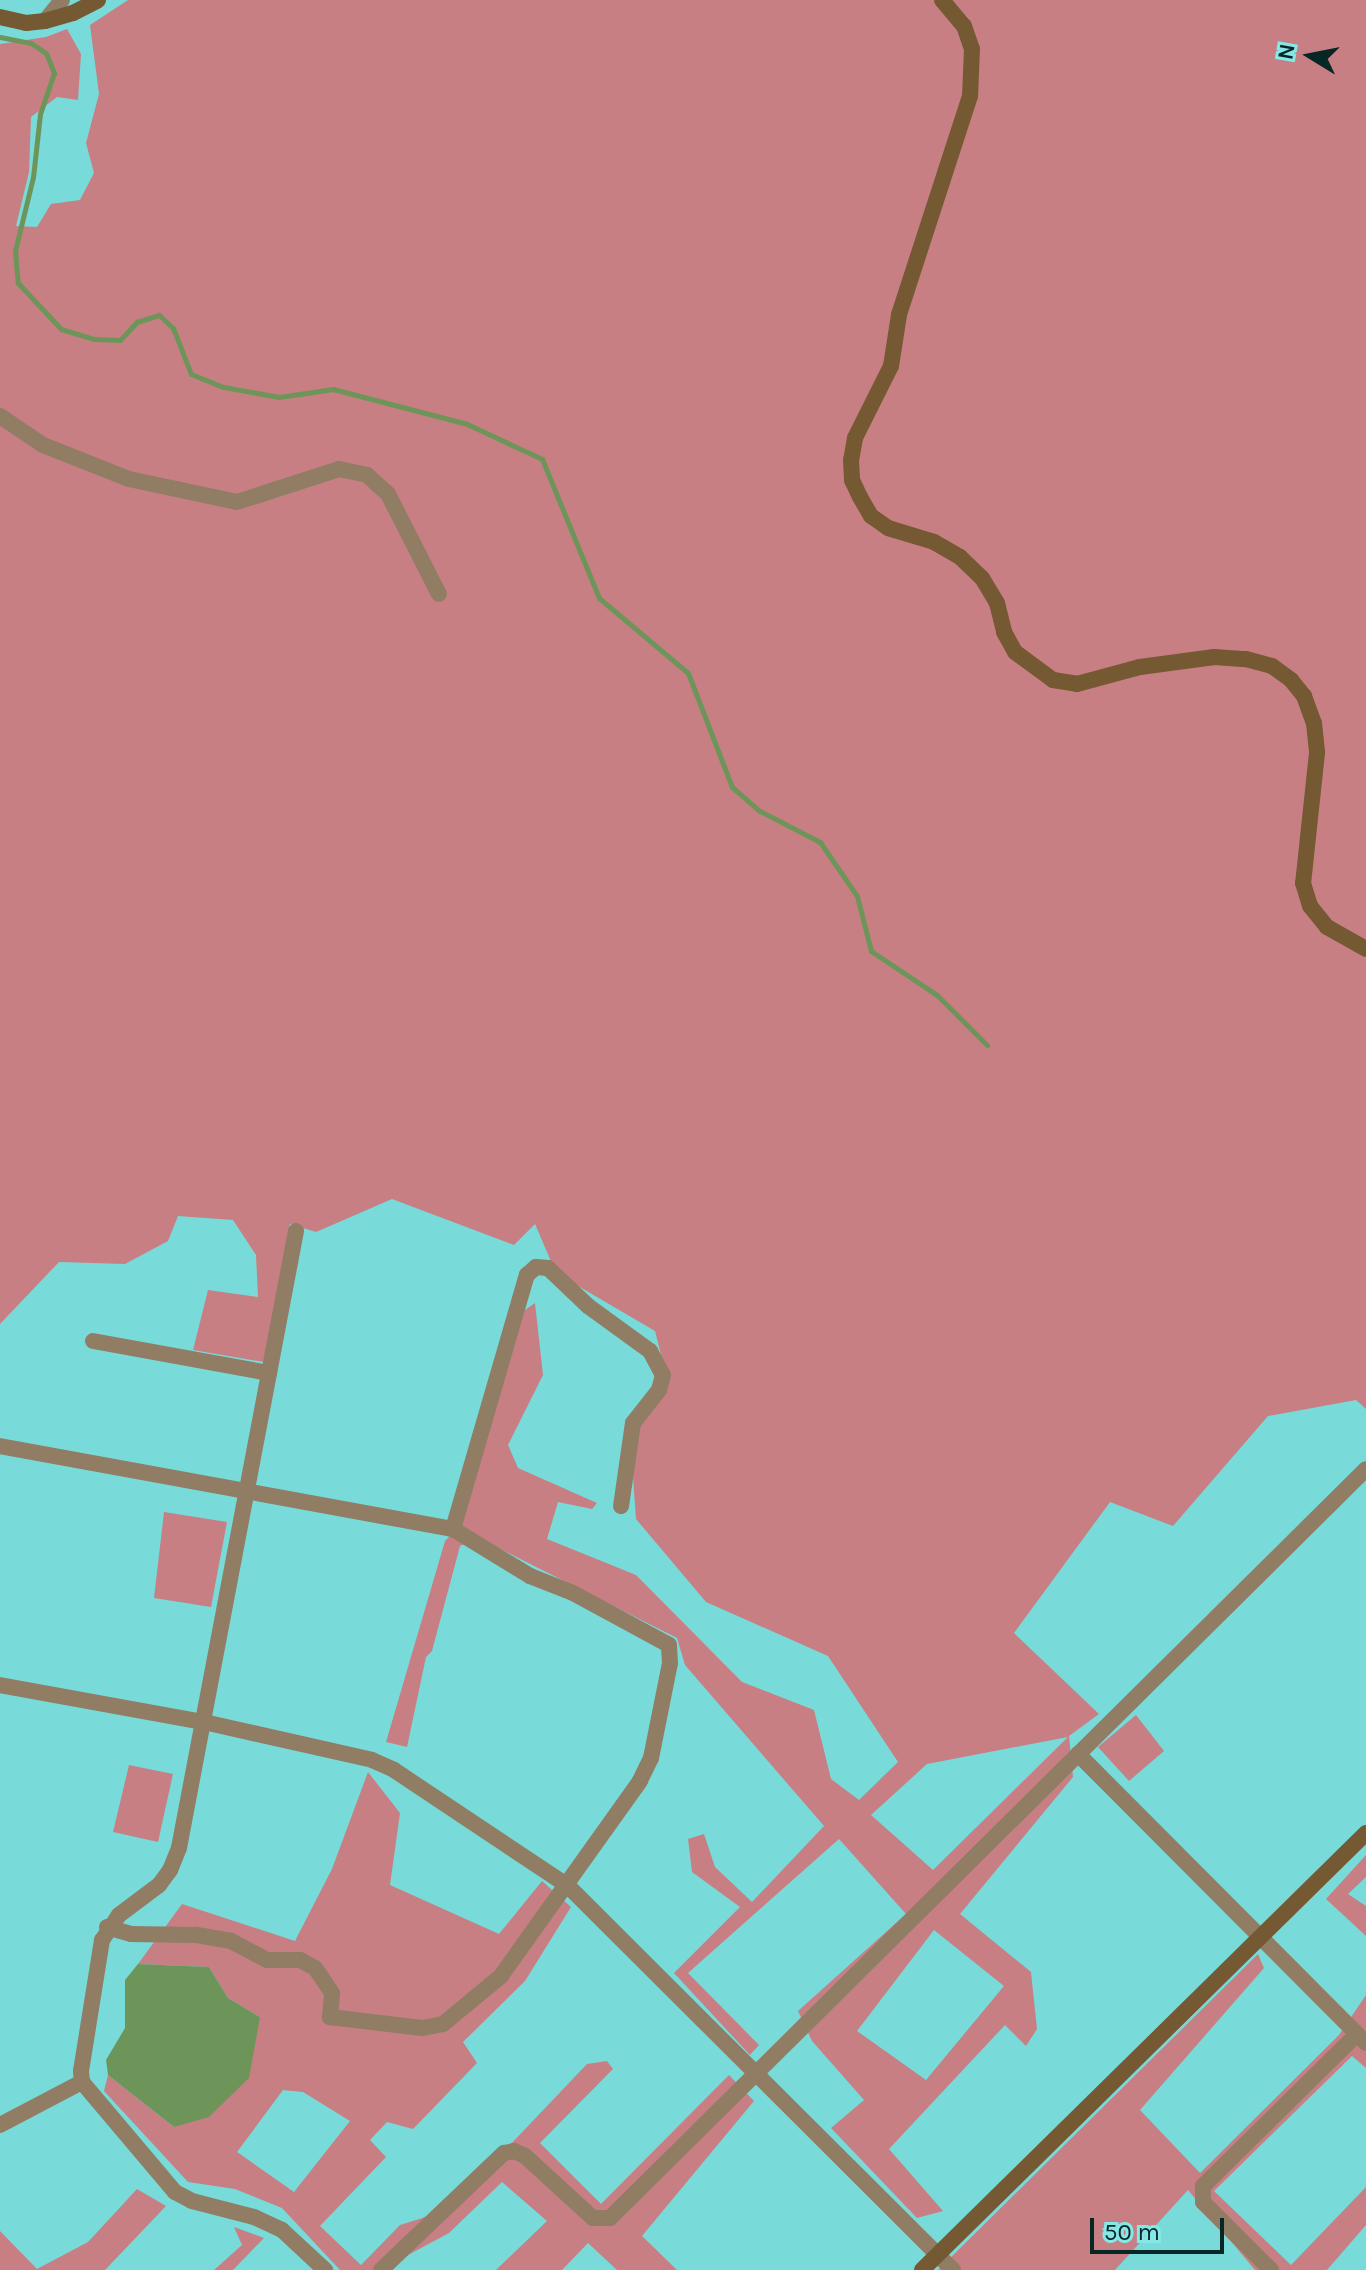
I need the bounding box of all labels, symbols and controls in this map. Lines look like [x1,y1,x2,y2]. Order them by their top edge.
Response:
north arrow [1270,16,1350,96]
text: N [1272,42,1301,62]
scale bar [1094,2202,1228,2252]
text: 50 m [1104,2218,1160,2246]

